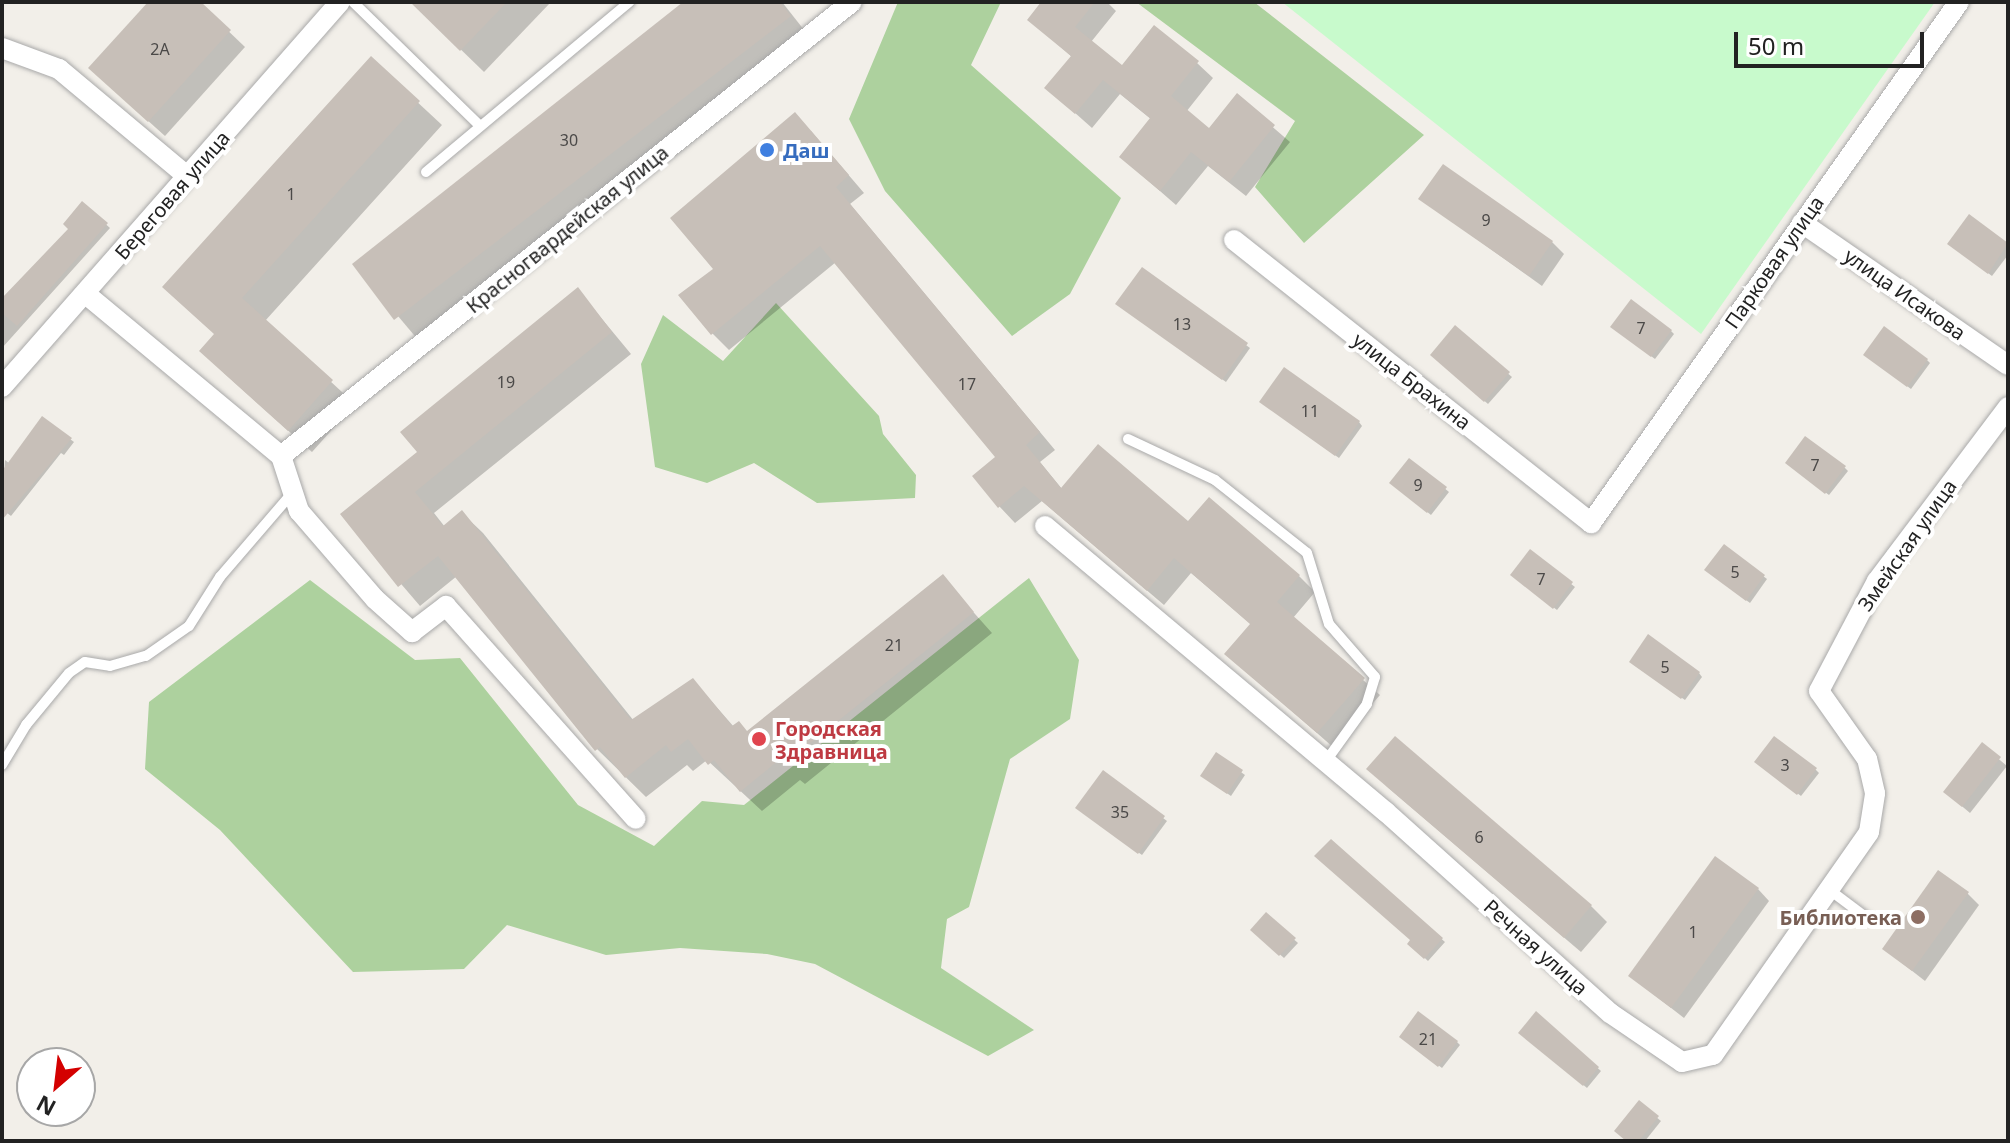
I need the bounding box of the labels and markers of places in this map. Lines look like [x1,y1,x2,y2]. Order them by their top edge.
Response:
place label: Даш [783,138,829,162]
marker: Даш [758,141,776,159]
place label: Городская Здравница [775,716,888,763]
marker: Городская Здравница [750,730,768,748]
place label: Библиотека [1779,905,1902,929]
marker: Библиотека [1909,908,1927,926]

